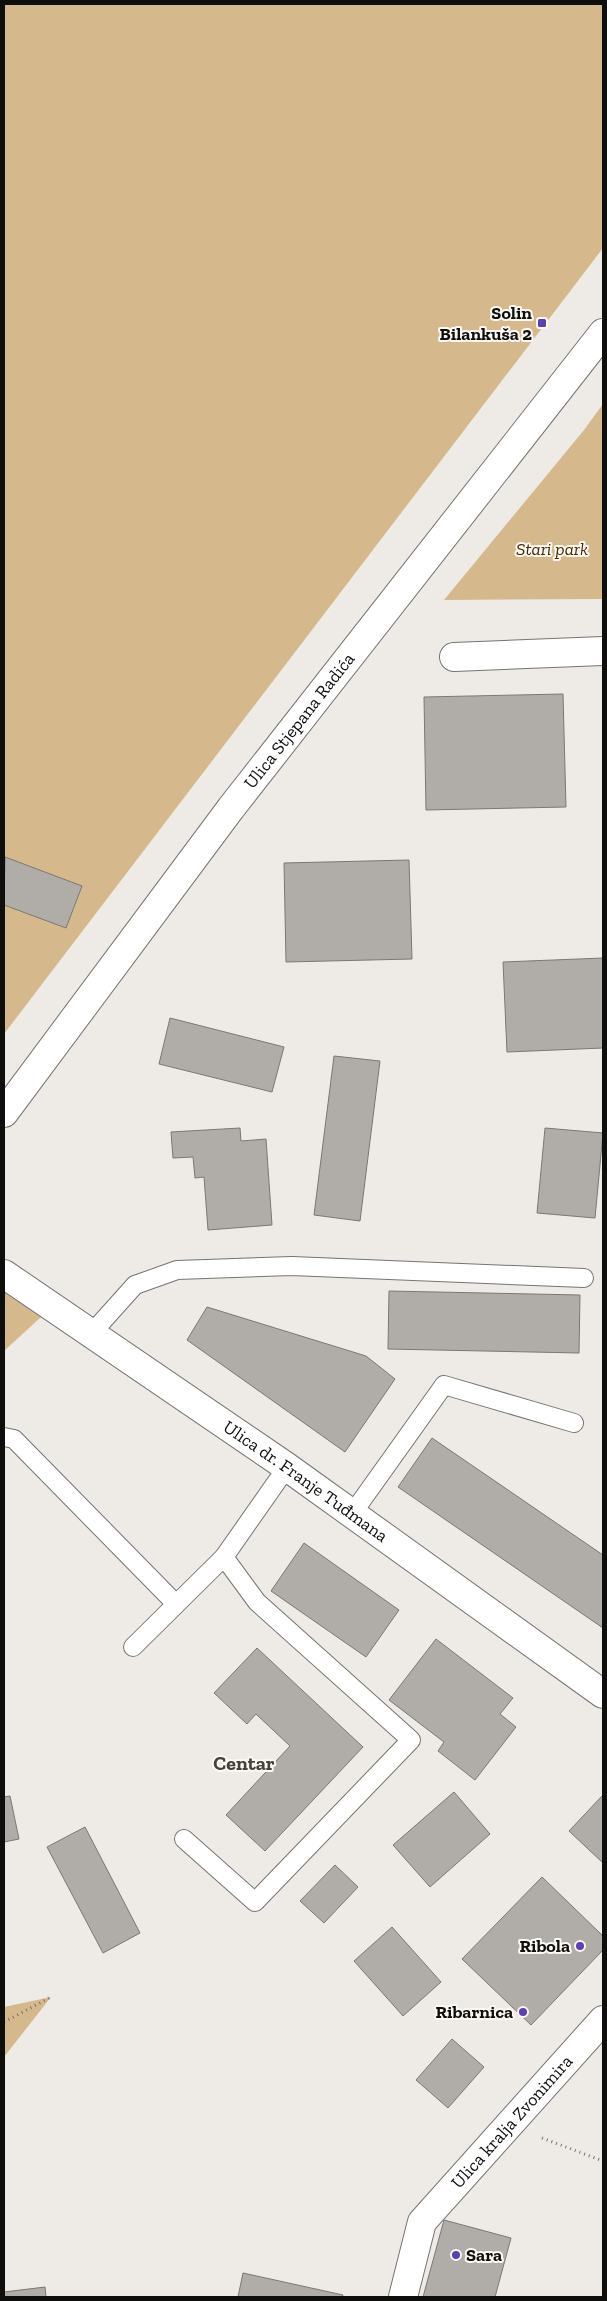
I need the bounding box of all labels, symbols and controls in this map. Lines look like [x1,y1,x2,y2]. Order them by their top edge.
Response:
place label: Solin Bilankuša 2 [440,302,532,345]
marker: Solin Bilankuša 2 [536,317,548,329]
park label: Stari park [516,538,588,560]
street label: Ulica Stjepana Radića [239,648,360,793]
street label: Ulica dr. Franje Tuđmana [219,1416,393,1547]
district label: Centar [213,1751,275,1775]
place label: Ribola [520,1935,570,1957]
marker: Ribola [574,1940,586,1952]
place label: Ribarnica [436,2001,513,2023]
marker: Ribarnica [517,2006,529,2018]
street label: Ulica kralja Zvonimira [446,2050,578,2193]
place label: Sara [466,2244,502,2266]
marker: Sara [450,2249,462,2261]

